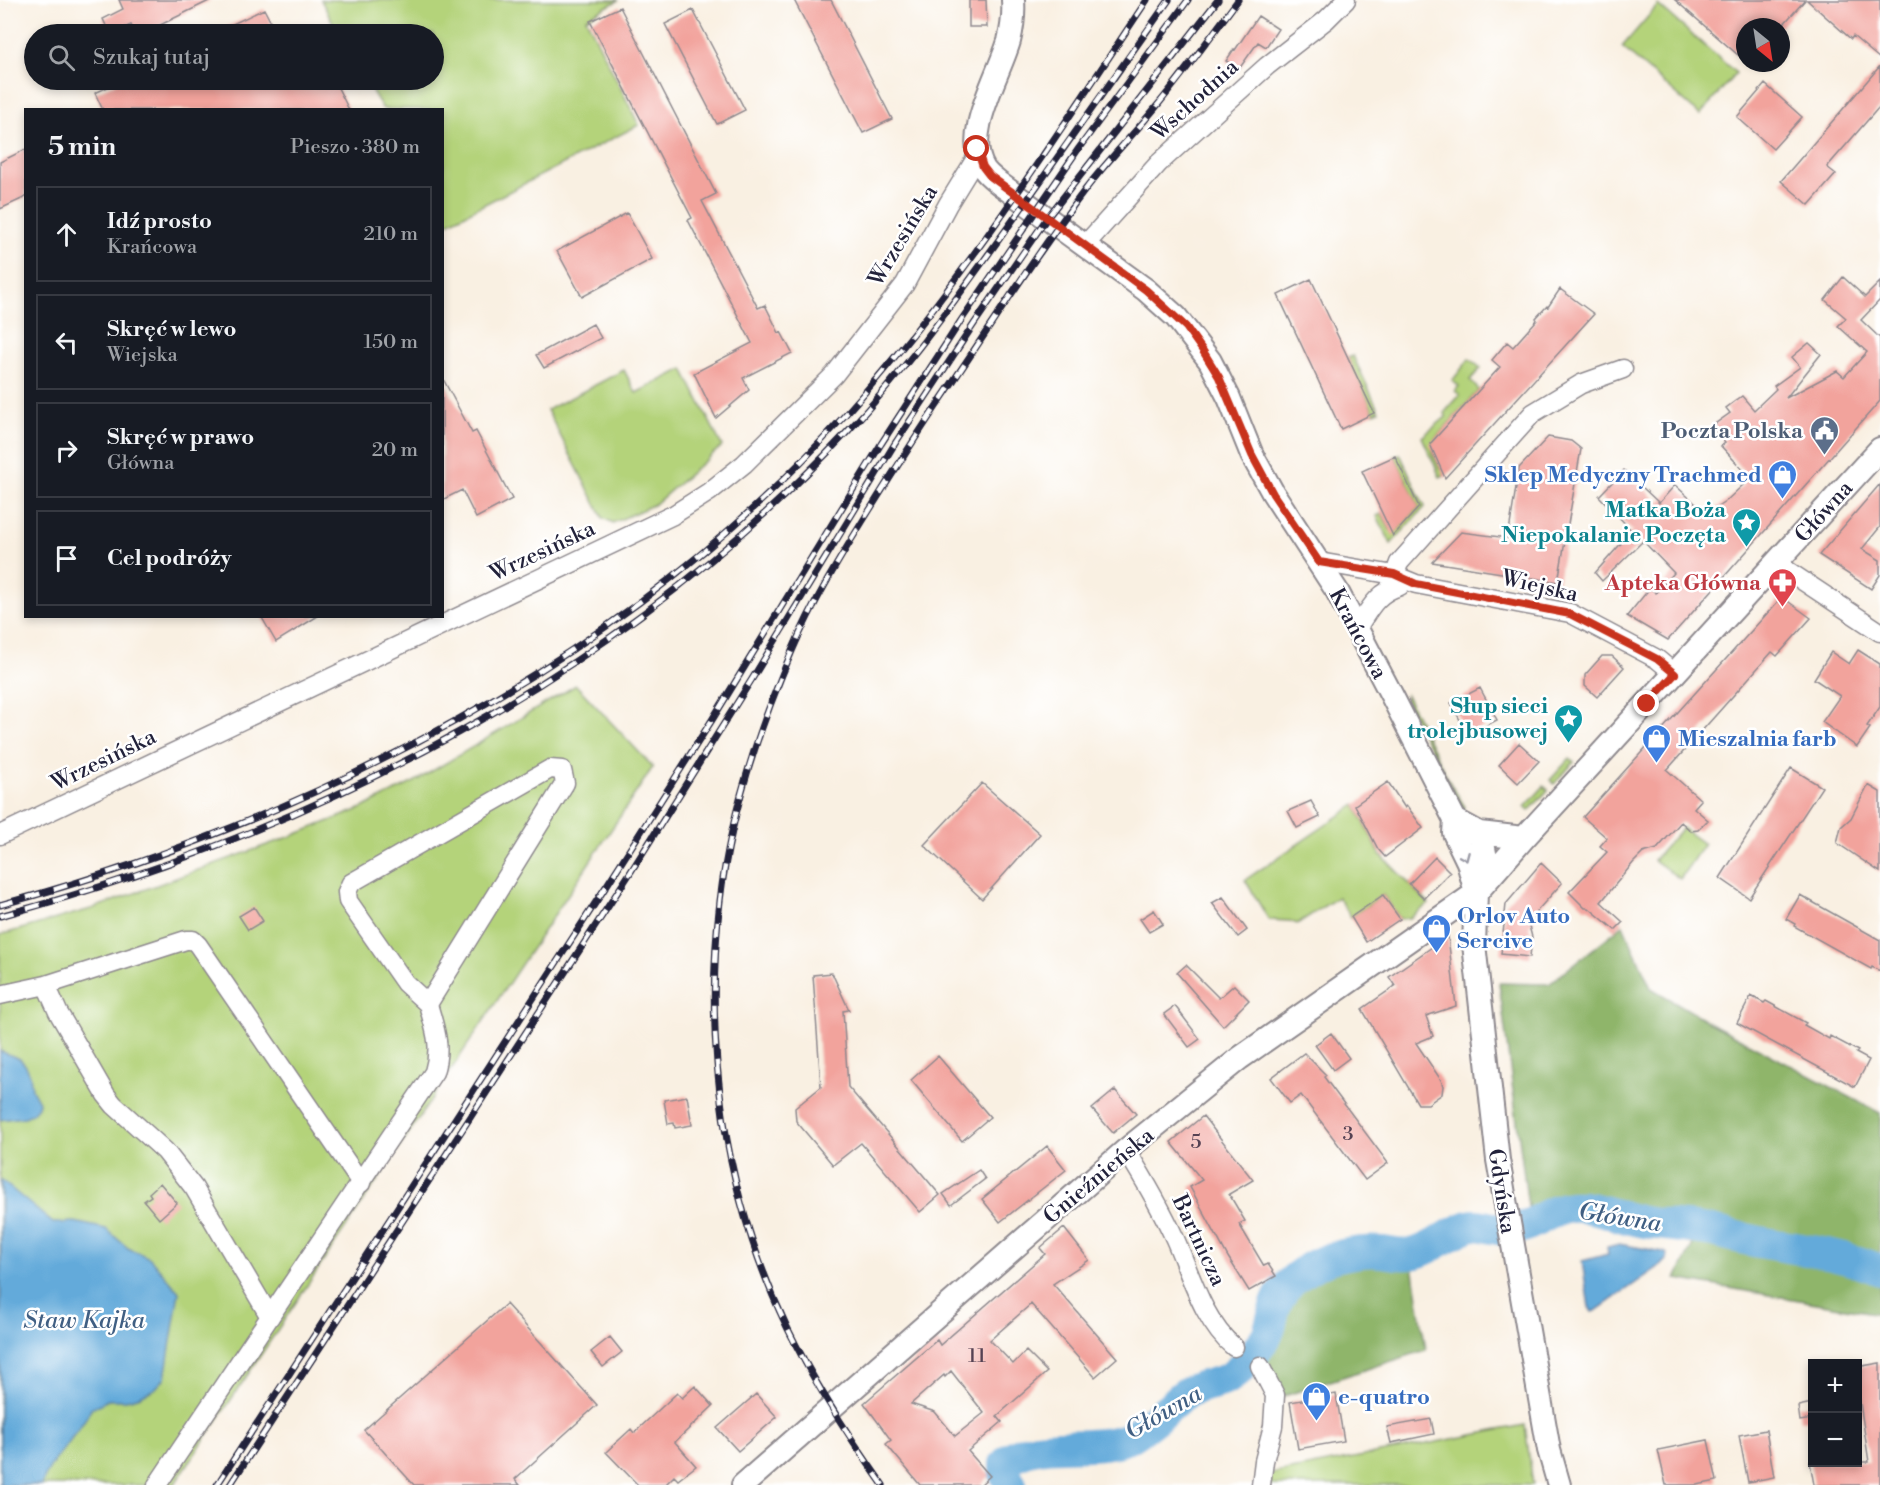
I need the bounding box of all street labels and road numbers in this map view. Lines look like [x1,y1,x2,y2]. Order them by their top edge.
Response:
street label: Wschodnia [1145,53,1245,147]
street label: Wrzesińska [862,180,944,292]
street label: Główna [1789,475,1860,549]
street label: Wrzesińska [485,515,600,588]
street label: Wiejska [1498,564,1581,609]
street label: Krańcowa [1322,584,1393,685]
street label: Wrzesińska [46,723,161,798]
street label: Gnieźnieńska [1038,1122,1160,1230]
street label: Gdyńska [1481,1147,1522,1237]
street label: Bartnicza [1165,1190,1232,1291]

